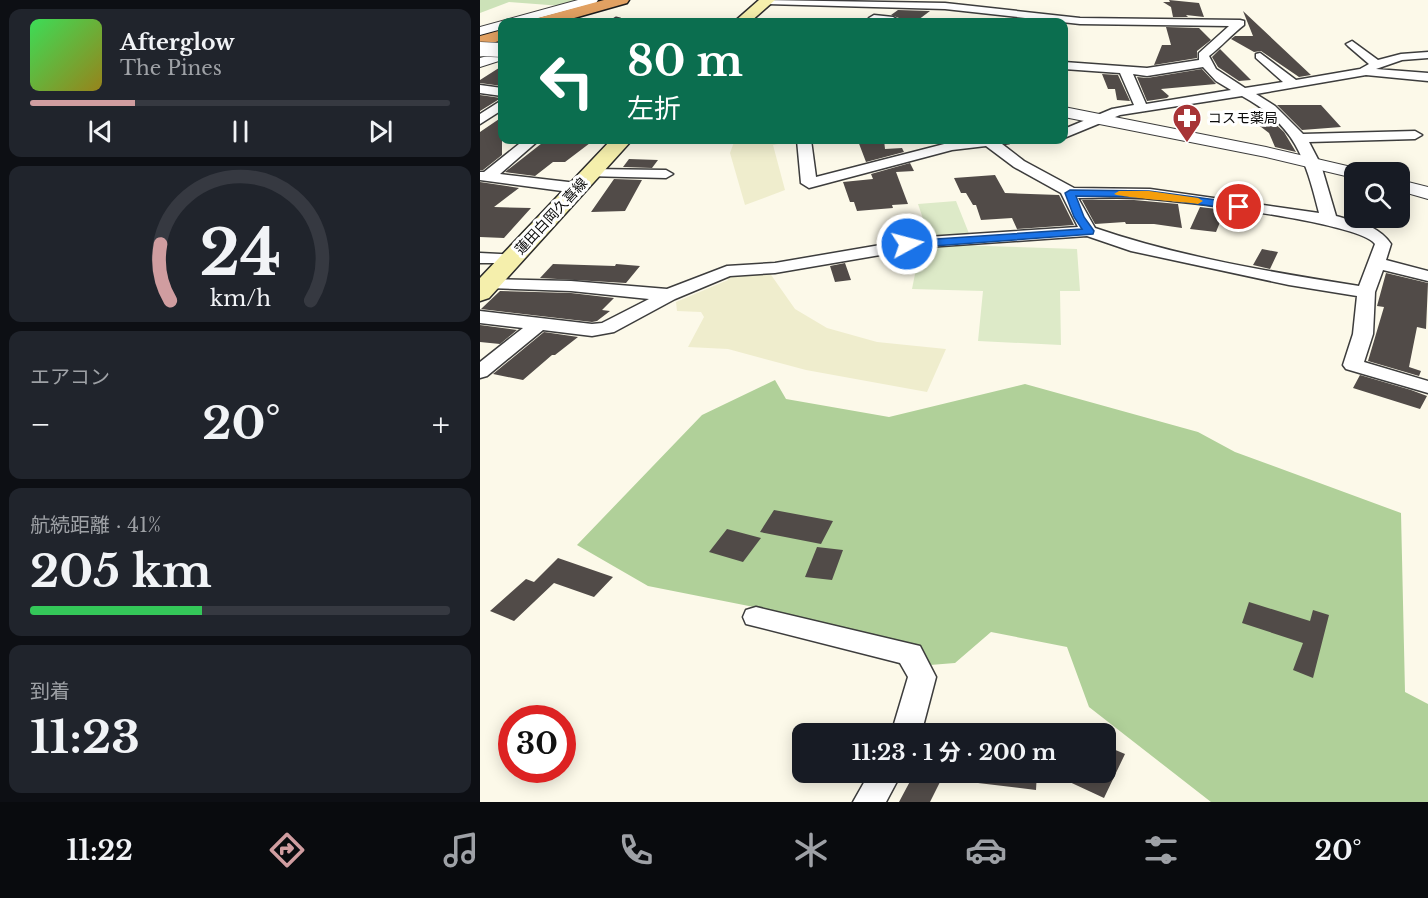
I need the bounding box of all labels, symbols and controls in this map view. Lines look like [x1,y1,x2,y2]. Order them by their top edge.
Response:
text: Afterglow [120,29,235,56]
text: 80 m [627,35,743,87]
icon: left [528,42,606,120]
text: The Pines [120,56,222,80]
text: 左折 [627,92,681,125]
pharmacy icon: コスモ薬局 [1171,102,1203,144]
place label: コスモ薬局 [1208,109,1278,127]
icon: previous [84,115,117,148]
icon: pause [224,115,257,148]
icon: next [364,115,397,148]
map controls [1344,162,1410,228]
button: search [1344,162,1410,228]
street label: 蓮田白岡久喜線 [511,174,591,258]
pin [1213,181,1264,232]
icon: arrive [1222,190,1255,223]
position arrow [875,212,939,276]
text: 24 [199,214,281,292]
text: km/h [210,285,271,312]
text: エアコン [30,365,110,389]
text: 20° [202,395,281,451]
text: − [30,404,51,445]
text: + [432,404,450,445]
text: 航続距離 · 41% [30,513,161,537]
text: 205 km [30,543,212,599]
text: 到着 [30,679,70,703]
speed limit sign: 30 [498,705,576,783]
text: 11:23 [30,709,140,765]
text: 11:23 · 1 分 · 200 m [852,739,1056,766]
icon: directions [266,829,308,871]
icon: music [440,829,482,871]
icon: phone [615,829,657,871]
icon: climate [790,829,832,871]
icon: car [965,829,1007,871]
icon: filters [1140,829,1182,871]
text: 11:22 [66,834,133,867]
text: 20° [1315,834,1362,867]

